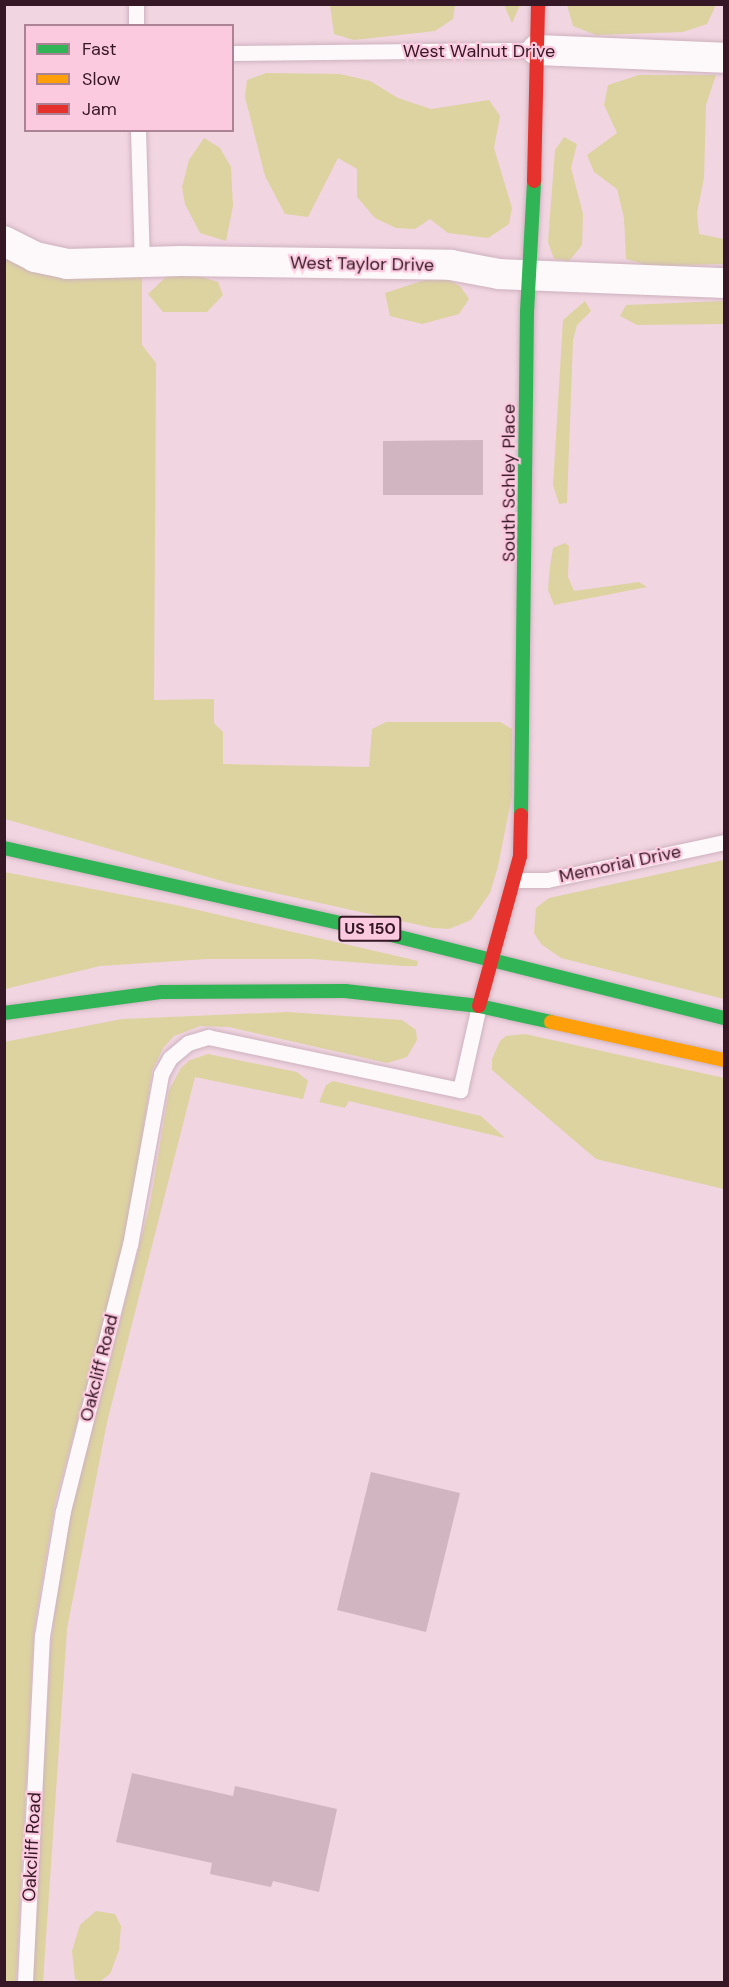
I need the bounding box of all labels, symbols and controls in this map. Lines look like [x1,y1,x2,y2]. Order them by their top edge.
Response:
legend [24,24,234,132]
text: Fast [82,37,117,61]
street label: West Walnut Drive [403,40,555,62]
text: Slow [82,67,121,91]
text: Jam [82,97,117,121]
street label: West Taylor Drive [290,252,434,276]
street label: South Schley Place [498,404,520,562]
street label: Memorial Drive [557,841,683,887]
road number: US 150 [337,916,403,942]
street label: Oakcliff Road [75,1312,123,1424]
street label: Oakcliff Road [18,1792,46,1902]

